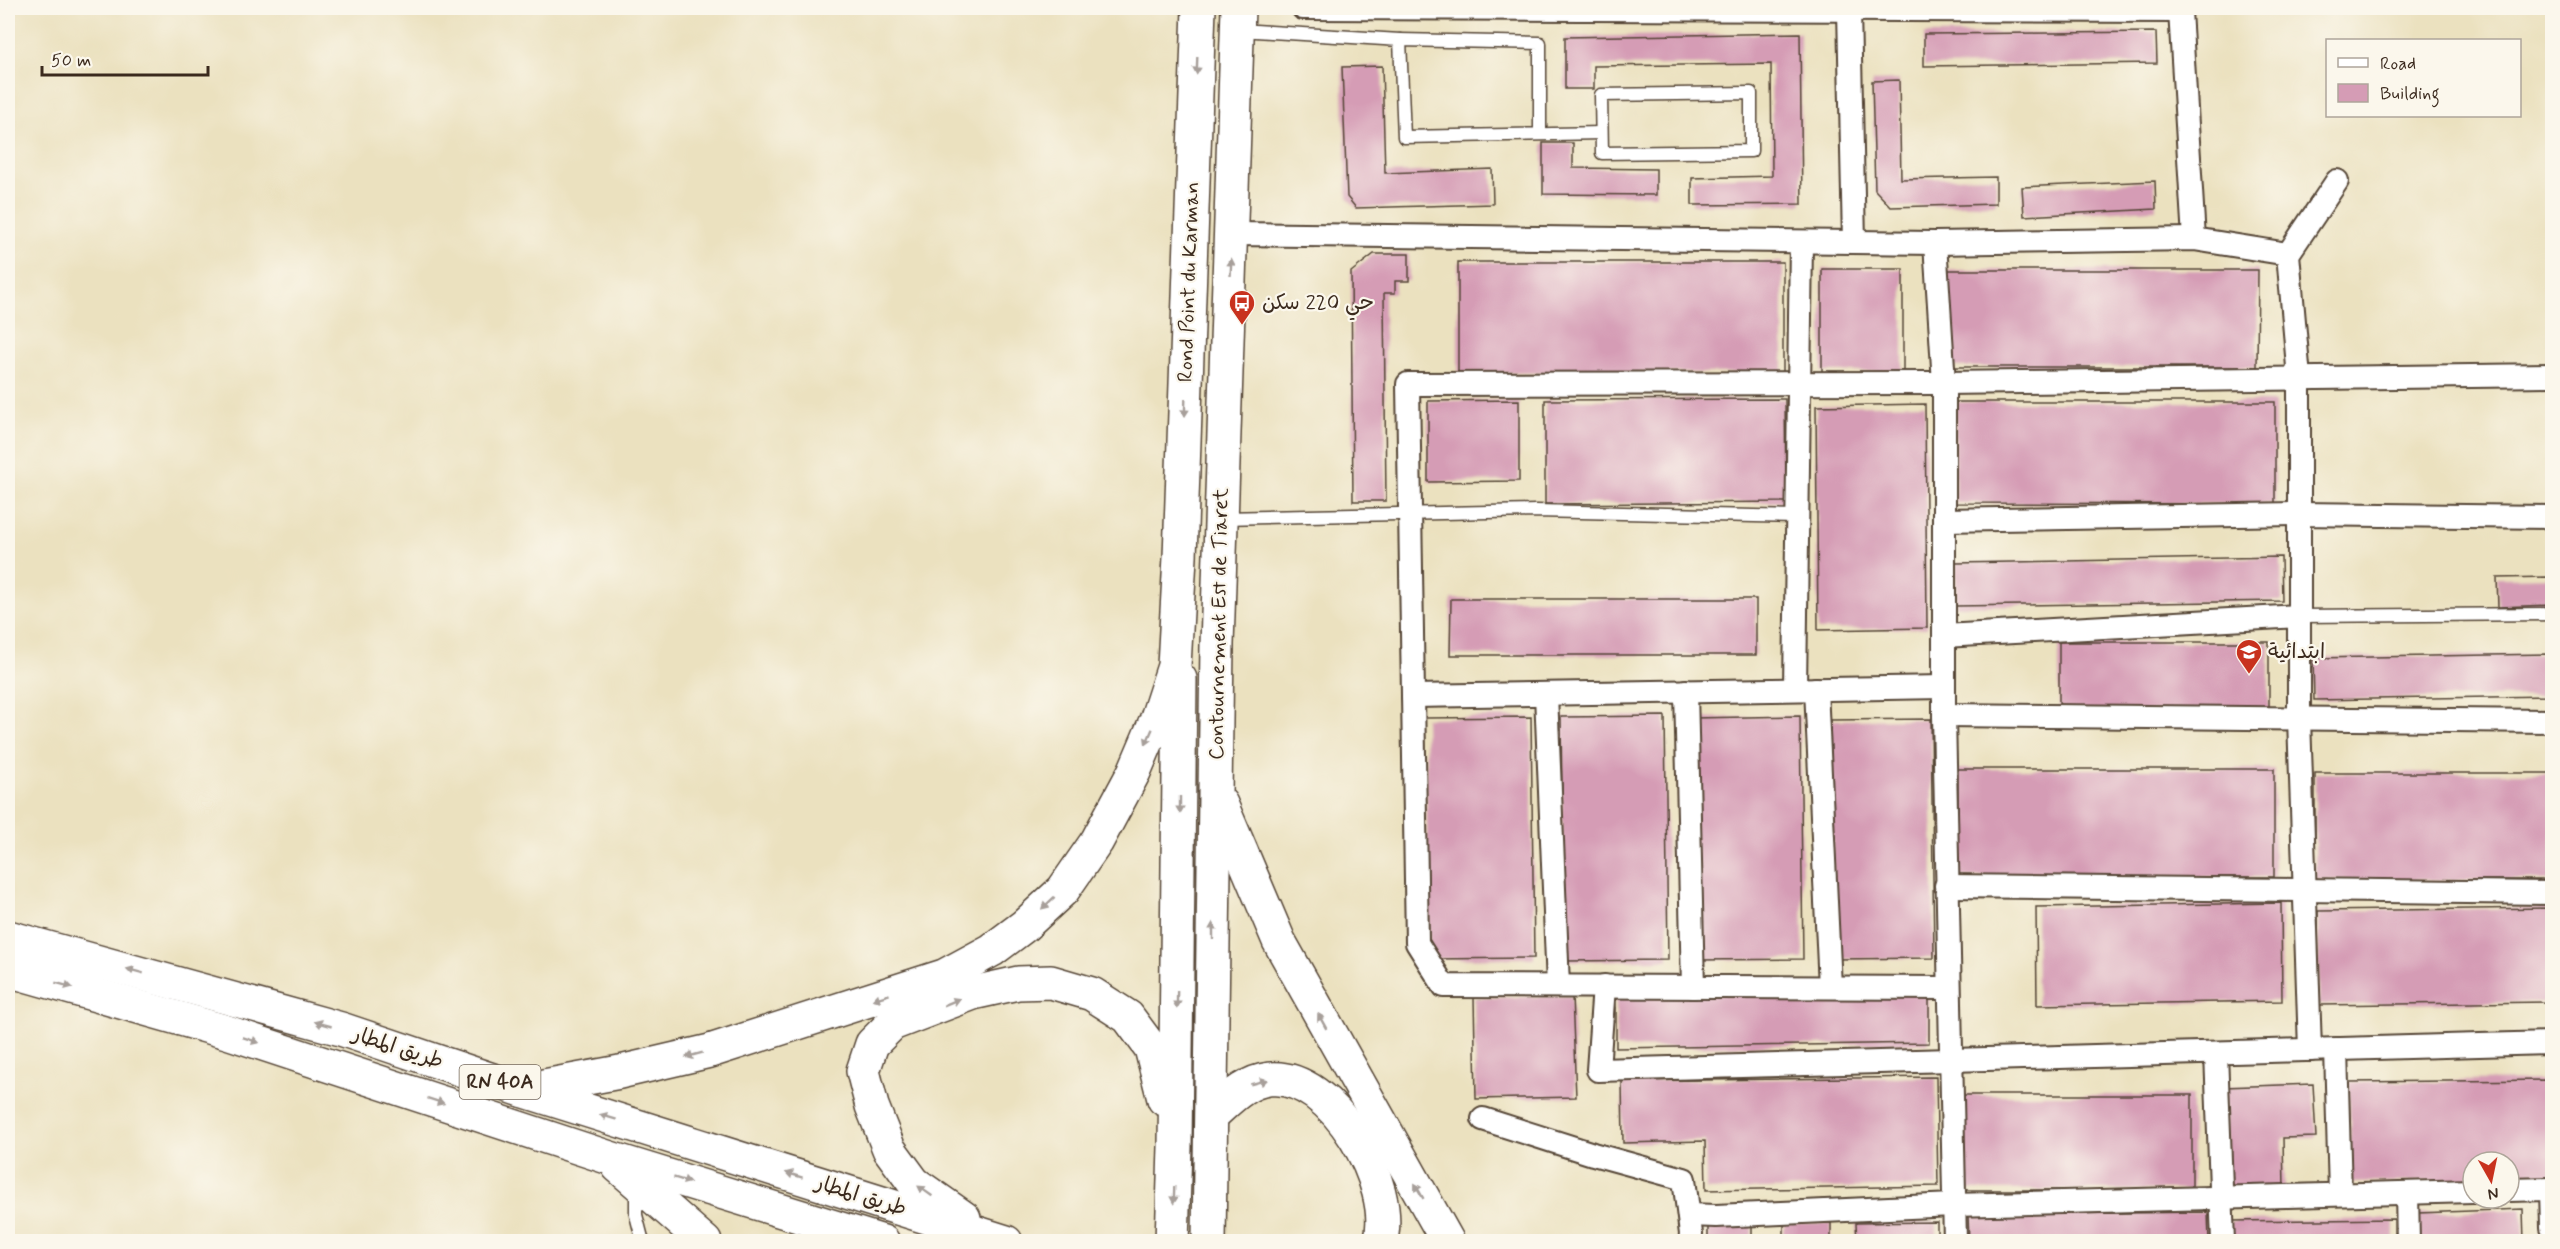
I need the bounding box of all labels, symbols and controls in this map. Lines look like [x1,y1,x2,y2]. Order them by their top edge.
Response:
scale bar [42,39,208,77]
legend [2326,39,2521,117]
text: 50 m [51,49,91,73]
text: Road [2380,52,2416,76]
one-way arrow [1192,56,1201,75]
text: Building [2380,82,2440,108]
street label: Rond Point du Karman [1172,181,1206,383]
one-way arrow [1226,258,1235,277]
bus stop icon: حي 220 سكن [1227,288,1257,326]
place label: حي 220 سكن [1262,289,1374,321]
one-way arrow [1180,398,1189,417]
street label: Contournement Est de Tiaret [1203,487,1235,760]
school or university icon: ابتدائية [2234,637,2264,675]
place label: ابتدائية [2268,638,2325,666]
one-way arrow [1144,729,1154,747]
one-way arrow [1175,795,1185,814]
one-way arrow [1041,896,1056,910]
one-way arrow [1208,921,1218,940]
one-way arrow [126,966,144,975]
one-way arrow [55,981,73,990]
one-way arrow [1172,990,1182,1009]
one-way arrow [872,993,890,1002]
one-way arrow [943,997,961,1007]
one-way arrow [1317,1012,1327,1029]
one-way arrow [313,1019,331,1028]
street label: طريق المطار [347,1020,447,1076]
one-way arrow [242,1036,260,1046]
one-way arrow [685,1051,703,1060]
road number: RN 40A [460,1065,540,1099]
one-way arrow [1249,1076,1268,1086]
one-way arrow [427,1097,445,1107]
one-way arrow [599,1112,617,1121]
north arrow [2461,1150,2521,1210]
street label: طريق المطار [810,1168,910,1223]
one-way arrow [785,1170,803,1179]
one-way arrow [673,1176,691,1185]
text: N [2486,1182,2500,1205]
one-way arrow [1413,1183,1424,1199]
one-way arrow [1169,1185,1178,1204]
one-way arrow [917,1186,933,1197]

